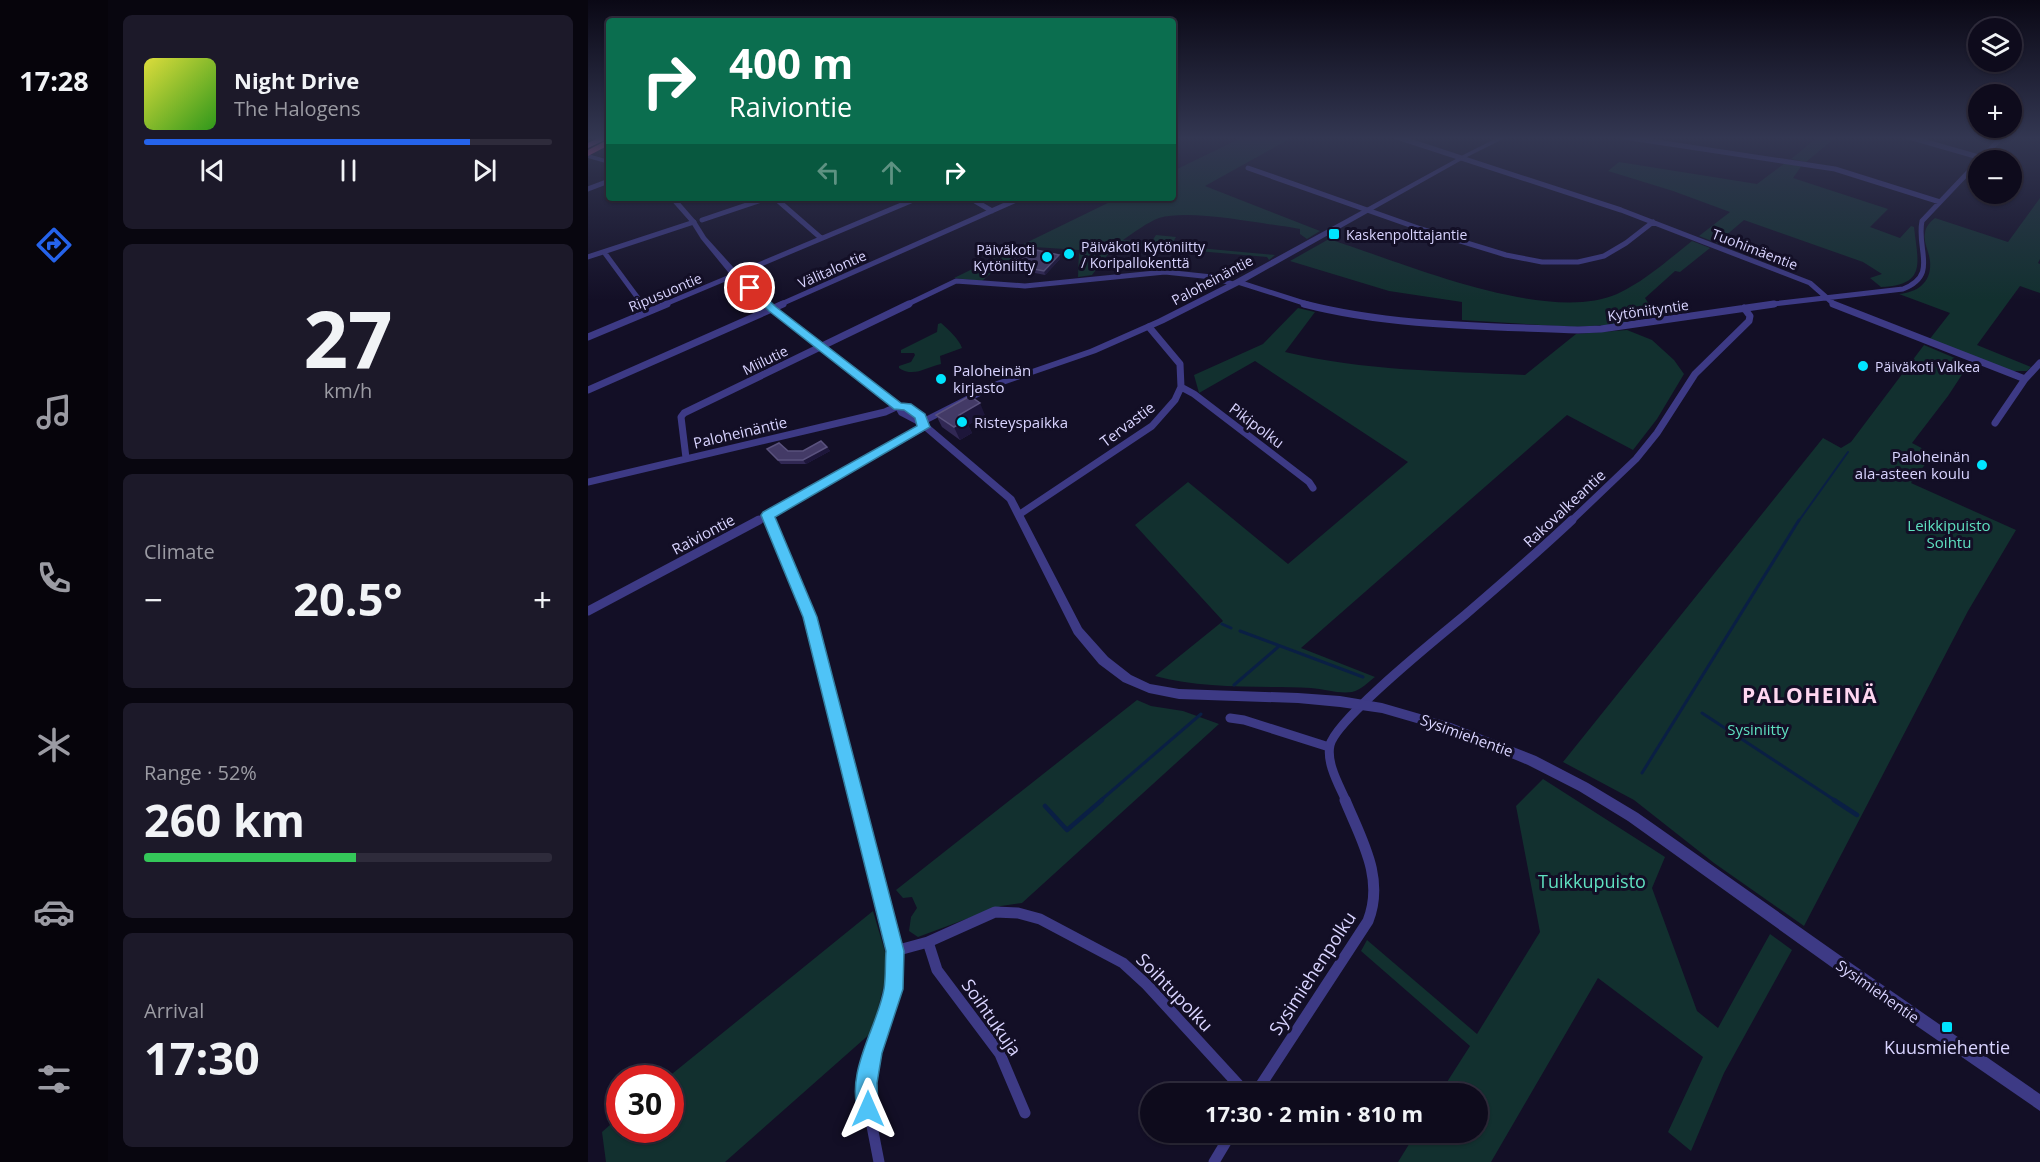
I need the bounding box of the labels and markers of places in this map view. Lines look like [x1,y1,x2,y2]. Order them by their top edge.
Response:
place label: Kaskenpolttajantie [1346,225,1468,244]
marker: Kaskenpolttajantie [1327,227,1341,241]
place label: Päiväkoti Kytöniitty / Koripallokenttä [1081,237,1206,272]
place label: Päiväkoti Kytöniitty [973,240,1036,275]
marker: Päiväkoti Kytöniitty / Koripallokenttä [1062,247,1076,261]
marker: Päiväkoti Kytöniitty [1040,250,1054,264]
pin [724,262,775,313]
place label: Päiväkoti Valkea [1875,357,1980,376]
marker: Päiväkoti Valkea [1856,359,1870,373]
place label: Paloheinän kirjasto [953,360,1031,397]
marker: Paloheinän kirjasto [934,372,948,386]
place label: Risteyspaikka [974,412,1068,432]
marker: Risteyspaikka [955,415,969,429]
place label: Paloheinän ala-asteen koulu [1855,446,1970,483]
marker: Paloheinän ala-asteen koulu [1975,458,1989,472]
marker: Kuusmiehentie [1940,1020,1954,1034]
place label: Kuusmiehentie [1884,1035,2010,1059]

